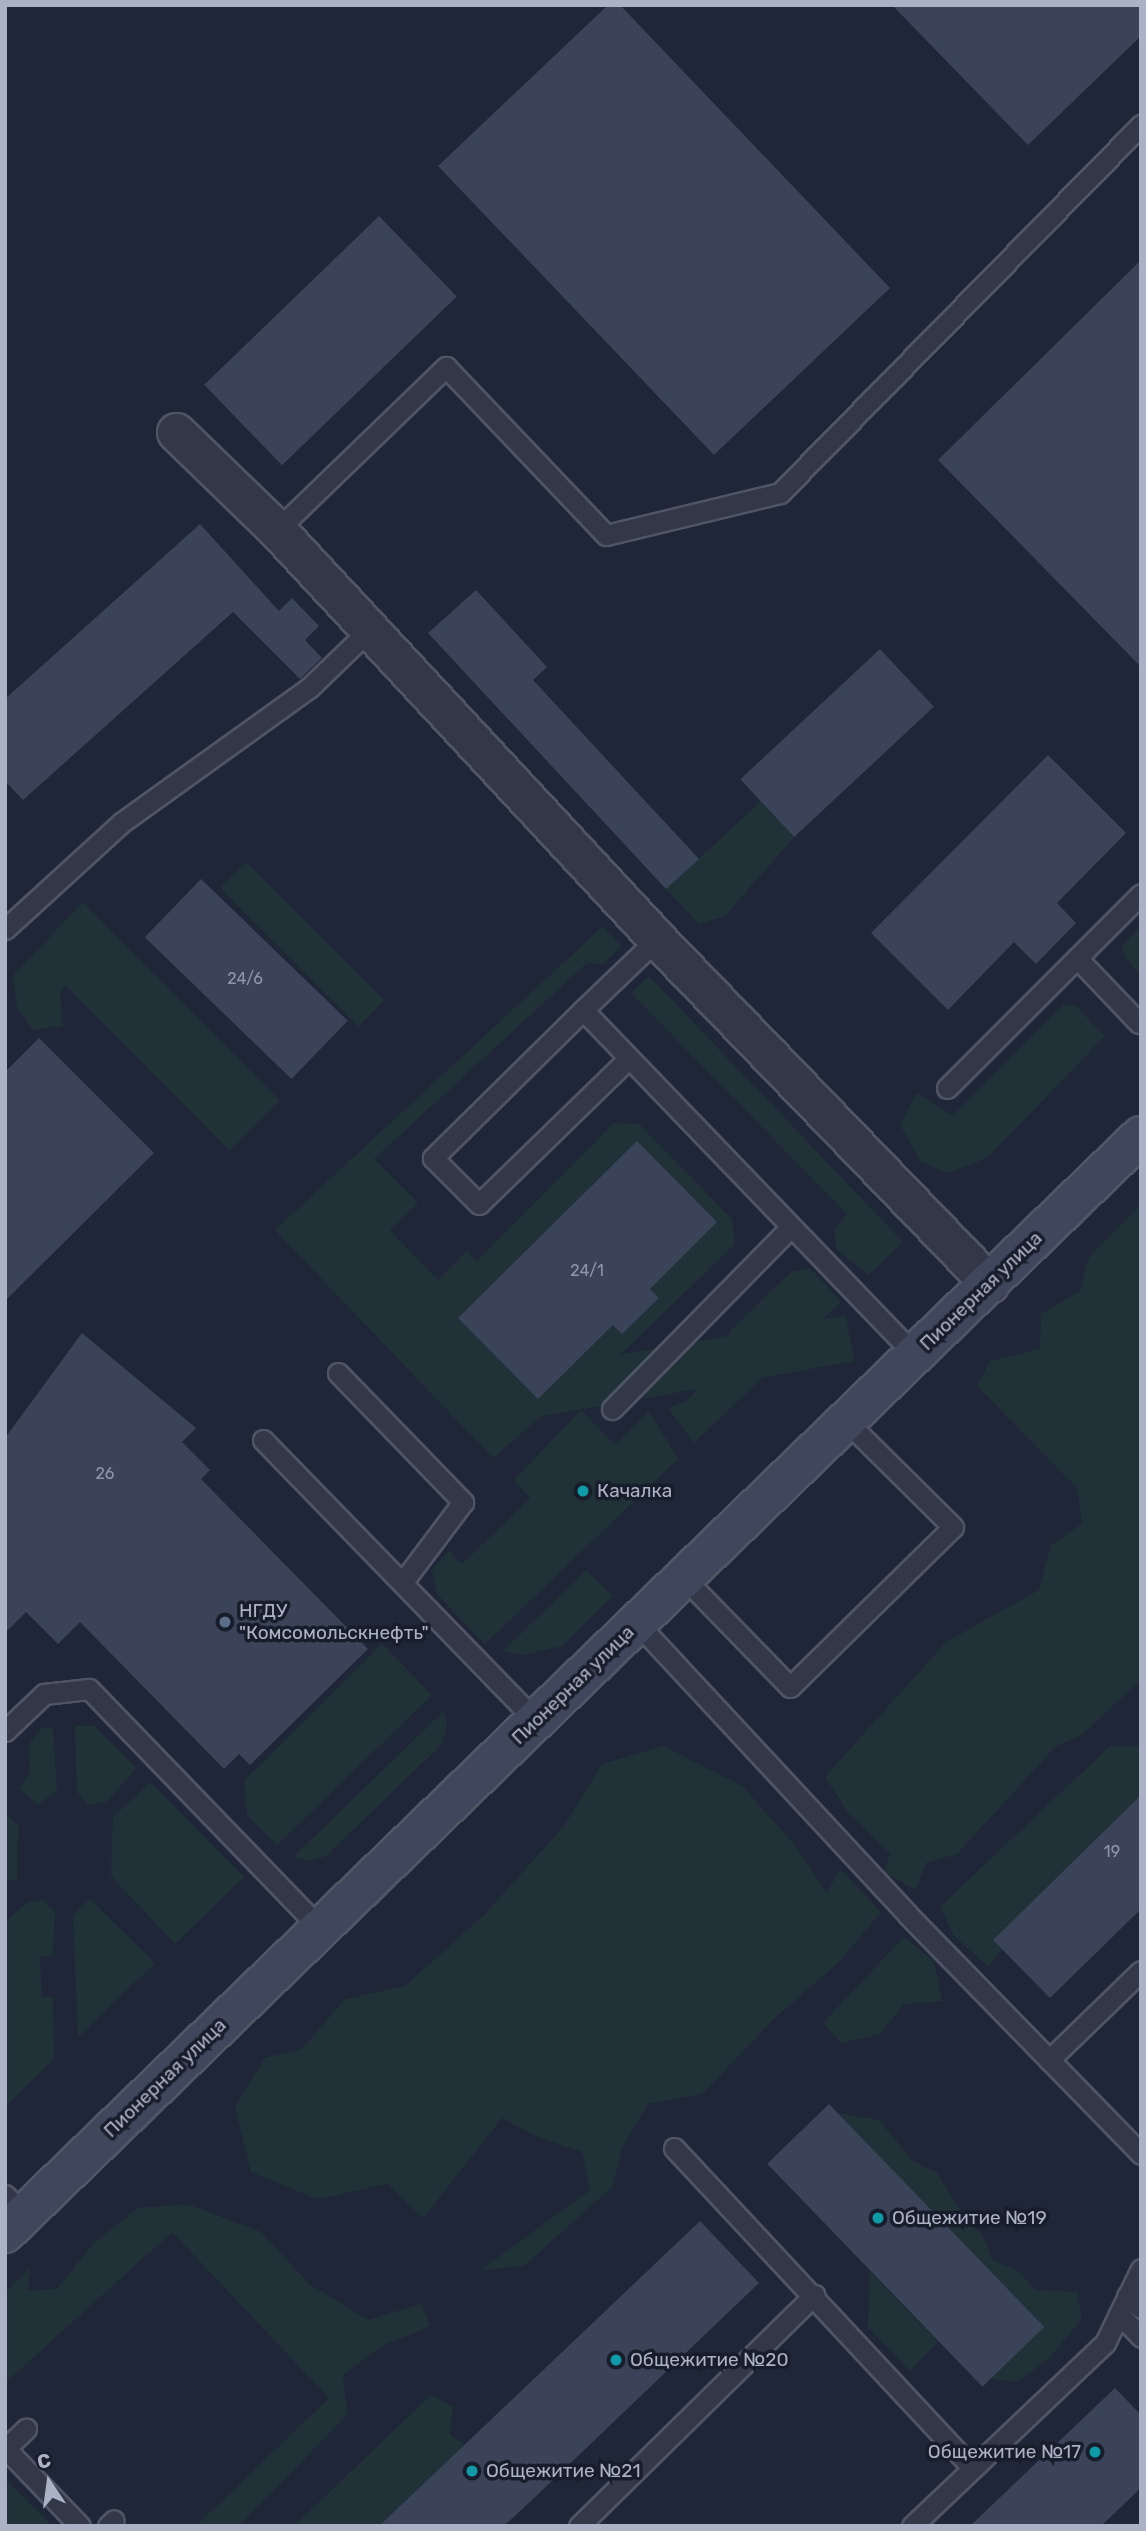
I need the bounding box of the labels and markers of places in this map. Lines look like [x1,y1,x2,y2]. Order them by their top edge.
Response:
place label: Качалка [597,1480,672,1502]
marker: Качалка [575,1483,591,1499]
place label: НГДУ "Комсомольскнефть" [239,1600,429,1644]
marker: НГДУ "Комсомольскнефть" [217,1614,233,1630]
place label: Общежитие №19 [892,2207,1047,2229]
marker: Общежитие №19 [870,2210,886,2226]
place label: Общежитие №20 [630,2349,789,2371]
marker: Общежитие №20 [608,2352,624,2368]
place label: Общежитие №17 [928,2441,1081,2463]
marker: Общежитие №17 [1087,2444,1103,2460]
place label: Общежитие №21 [486,2460,641,2482]
marker: Общежитие №21 [464,2463,480,2479]

